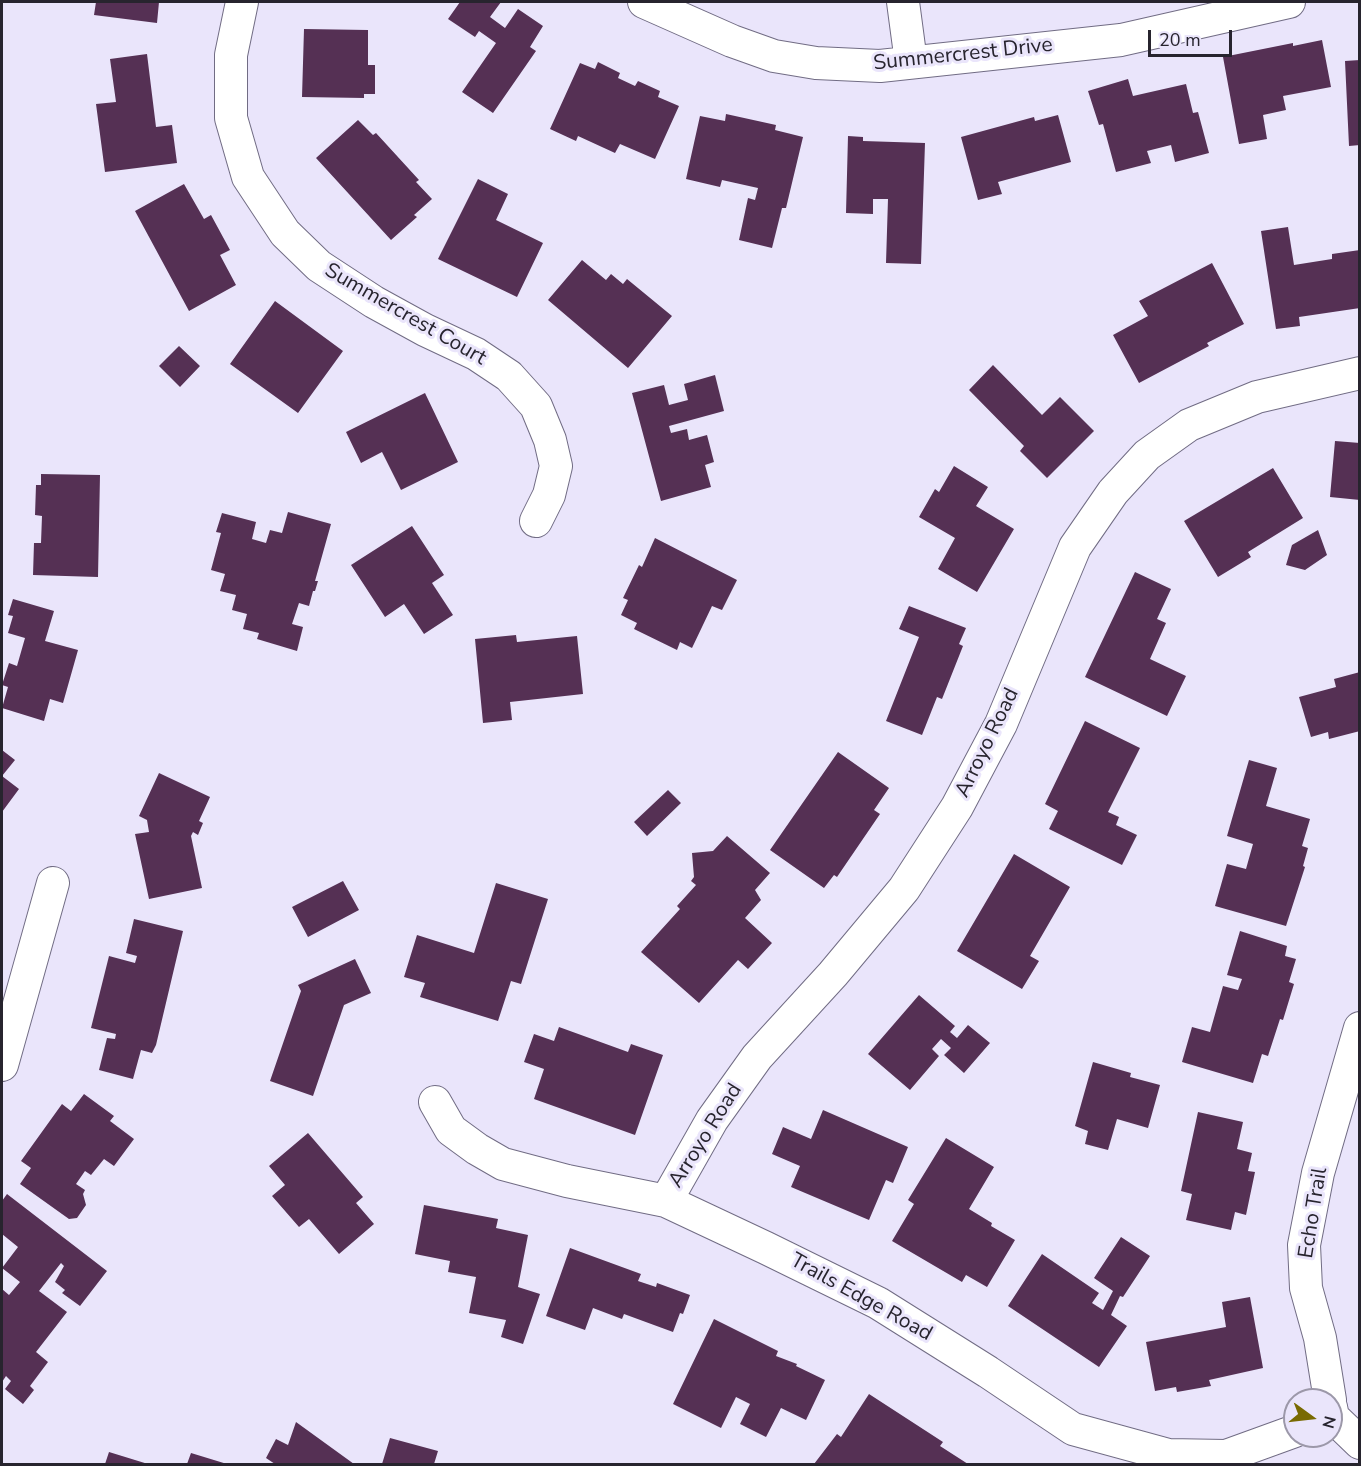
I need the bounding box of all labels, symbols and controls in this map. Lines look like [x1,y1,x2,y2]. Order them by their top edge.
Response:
scale bar [1151,18,1235,56]
text: 20 m [1159,28,1201,52]
street label: Summercrest Drive [872,33,1054,77]
street label: Summercrest Court [320,258,490,372]
street label: Arroyo Road [951,684,1025,802]
street label: Arroyo Road [664,1079,748,1193]
street label: Echo Trail [1294,1166,1334,1260]
street label: Trails Edge Road [786,1249,936,1347]
north arrow [1283,1388,1343,1448]
text: N [1316,1414,1341,1431]

